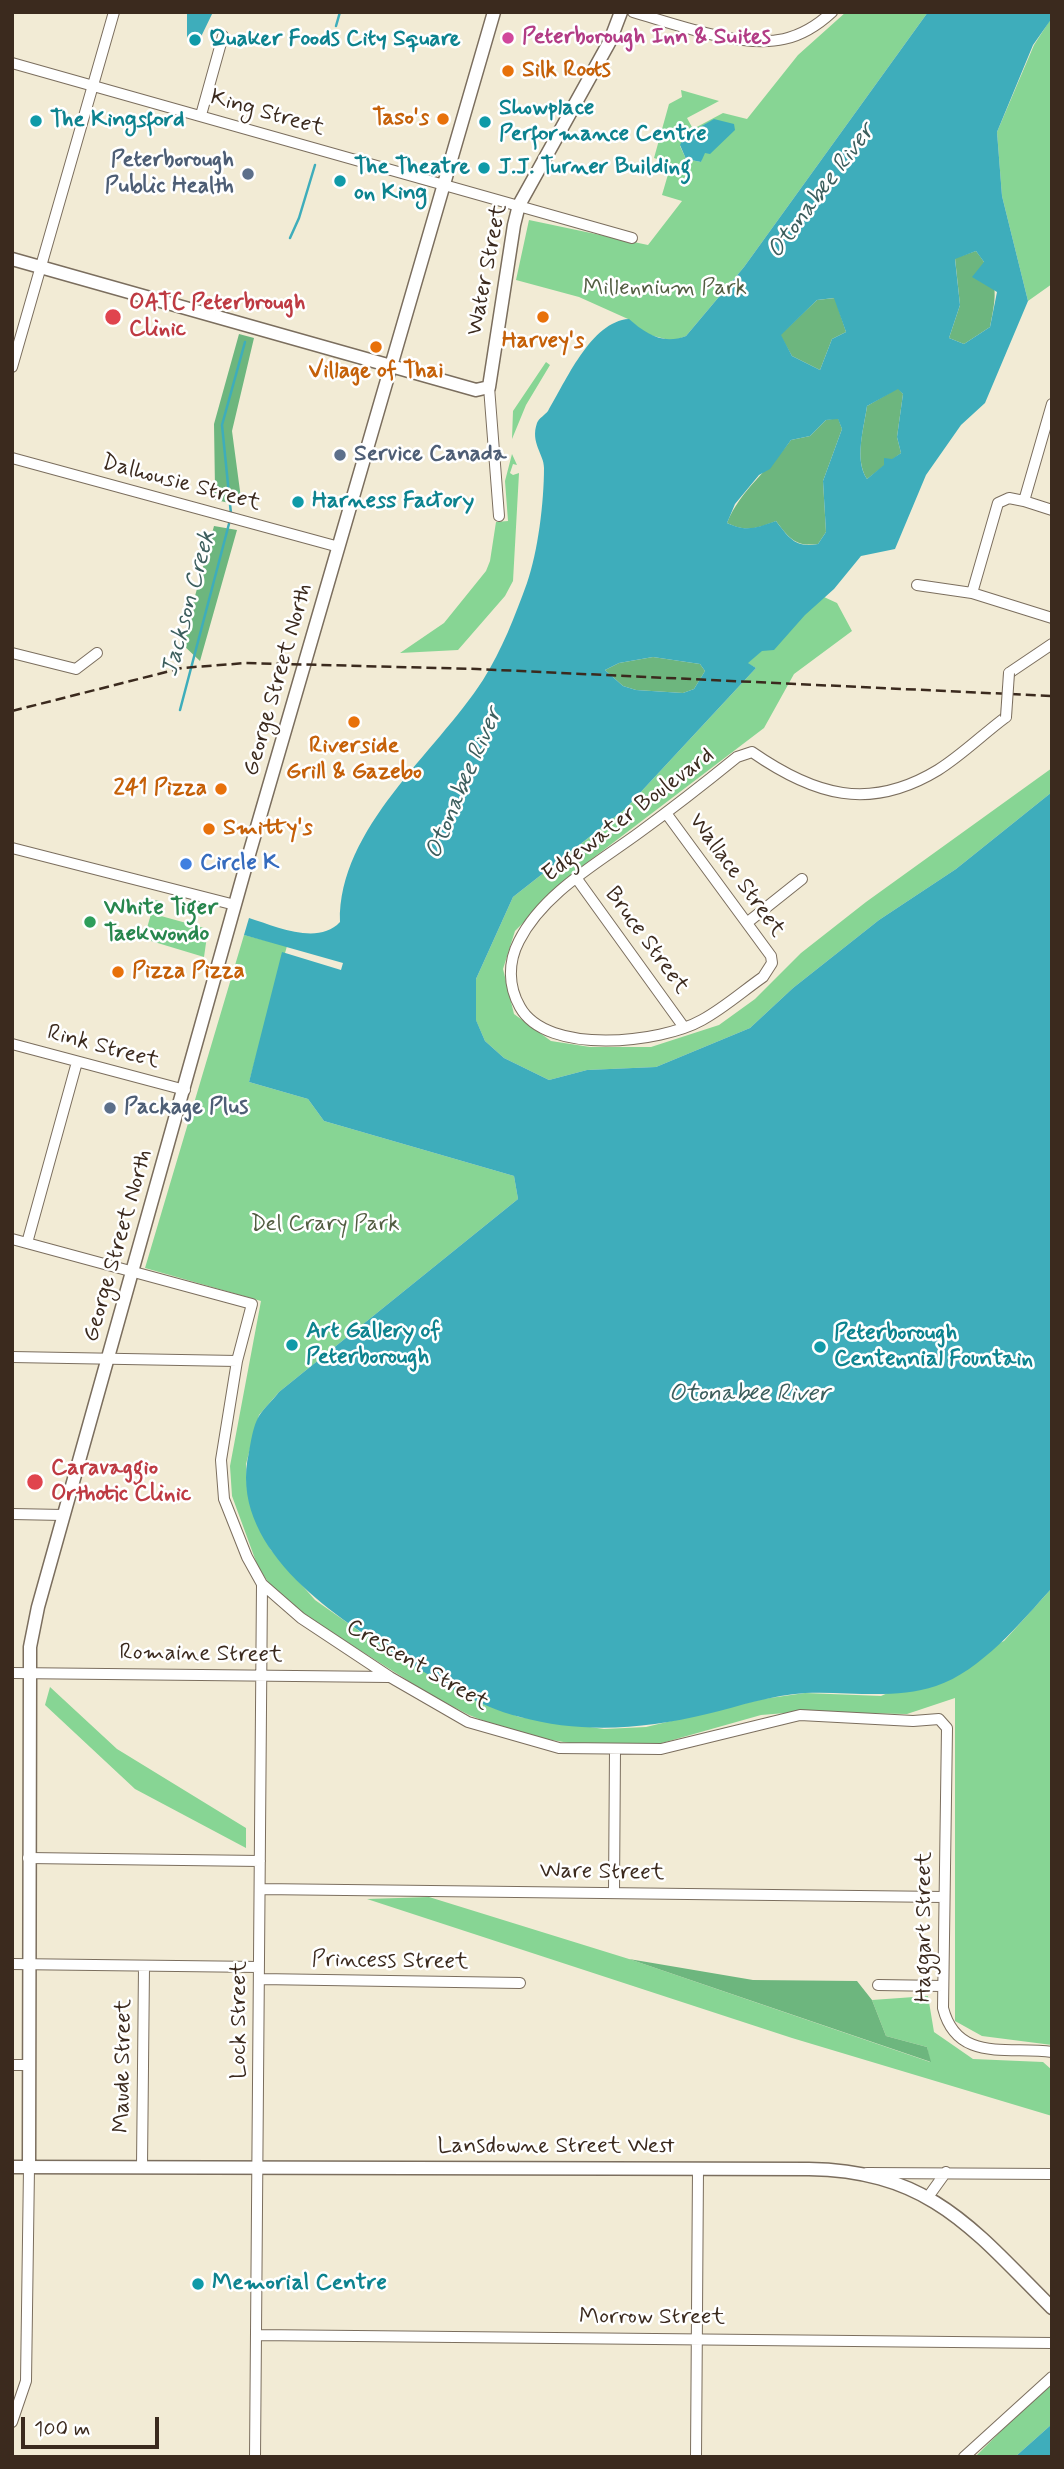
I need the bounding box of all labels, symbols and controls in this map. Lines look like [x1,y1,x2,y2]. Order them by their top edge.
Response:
place label: Peterborough Inn & Suites [522,24,771,52]
place label: Quaker Foods City Square [209,26,461,54]
marker: Peterborough Inn & Suites [500,30,516,46]
marker: Quaker Foods City Square [187,32,203,48]
place label: Silk Roots [522,57,611,85]
marker: Silk Roots [500,63,516,79]
street label: King Street [207,85,327,143]
place label: Showplace Performance Centre [499,95,707,149]
place label: Taso's [372,105,429,133]
place label: The Kingsford [50,107,185,135]
marker: Taso's [435,111,451,127]
marker: The Kingsford [28,113,44,129]
marker: Showplace Performance Centre [477,114,493,130]
water label: Otonabee River [762,119,882,265]
place label: Peterborough Public Health [105,147,234,201]
place label: The Theatre on King [354,154,470,208]
place label: J.J. Turner Building [498,154,691,182]
marker: J.J. Turner Building [476,160,492,176]
marker: Peterborough Public Health [240,166,256,182]
marker: The Theatre on King [332,173,348,189]
street label: Water Street [462,202,514,338]
park label: Millennium Park [583,275,747,303]
place label: OATC Peterbrough Clinic [129,290,305,344]
marker: OATC Peterbrough Clinic [103,307,123,327]
marker: Harvey's [535,309,551,325]
place label: Harvey's [502,328,584,356]
marker: Village of Thai [368,339,384,355]
place label: Village of Thai [308,358,444,386]
place label: Service Canada [354,441,506,469]
marker: Service Canada [332,447,348,463]
street label: Dalhousie Street [99,450,263,518]
place label: Harness Factory [312,488,474,516]
marker: Harness Factory [290,494,306,510]
water label: Jackson Creek [157,528,223,680]
street label: George Street North [238,580,320,780]
water label: Otonabee River [420,704,510,864]
marker: Riverside Grill & Gazebo [346,714,362,730]
place label: Riverside Grill & Gazebo [286,733,422,787]
street label: Edgewater Boulevard [538,743,720,889]
place label: 241 Pizza [113,775,207,803]
marker: 241 Pizza [213,781,229,797]
street label: Wallace Street [682,809,790,943]
place label: Smitty's [223,815,313,843]
marker: Smitty's [201,821,217,837]
place label: Circle K [200,850,279,878]
marker: Circle K [178,856,194,872]
street label: Bruce Street [598,882,694,1000]
place label: White Tiger Taekwondo [104,895,218,949]
marker: White Tiger Taekwondo [82,914,98,930]
place label: Pizza Pizza [132,958,245,986]
marker: Pizza Pizza [110,964,126,980]
street label: Rink Street [44,1020,162,1076]
place label: Package Plus [124,1094,248,1122]
marker: Package Plus [102,1100,118,1116]
street label: George Street North [78,1146,160,1346]
park label: Del Crary Park [250,1211,400,1239]
place label: Art Gallery of Peterborough [306,1318,440,1372]
place label: Peterborough Centennial Fountain [834,1320,1033,1374]
marker: Art Gallery of Peterborough [284,1337,300,1353]
marker: Peterborough Centennial Fountain [812,1339,828,1355]
water label: Otonabee River [669,1381,829,1409]
place label: Caravaggio Orthotic Clinic [51,1455,191,1509]
marker: Caravaggio Orthotic Clinic [25,1472,45,1492]
street label: Crescent Street [341,1614,493,1718]
street label: Romaine Street [119,1640,283,1670]
street label: Haggart Street [911,1852,939,2002]
street label: Ware Street [539,1858,665,1888]
street label: Princess Street [311,1947,469,1977]
street label: Lock Street [226,1961,254,2079]
street label: Maude Street [109,1999,139,2133]
street label: Lansdowne Street West [437,2133,675,2161]
place label: Memorial Centre [212,2270,387,2298]
marker: Memorial Centre [190,2276,206,2292]
street label: Morrow Street [579,2304,725,2332]
scale bar [24,2402,163,2446]
text: 100 m [34,2415,90,2443]

